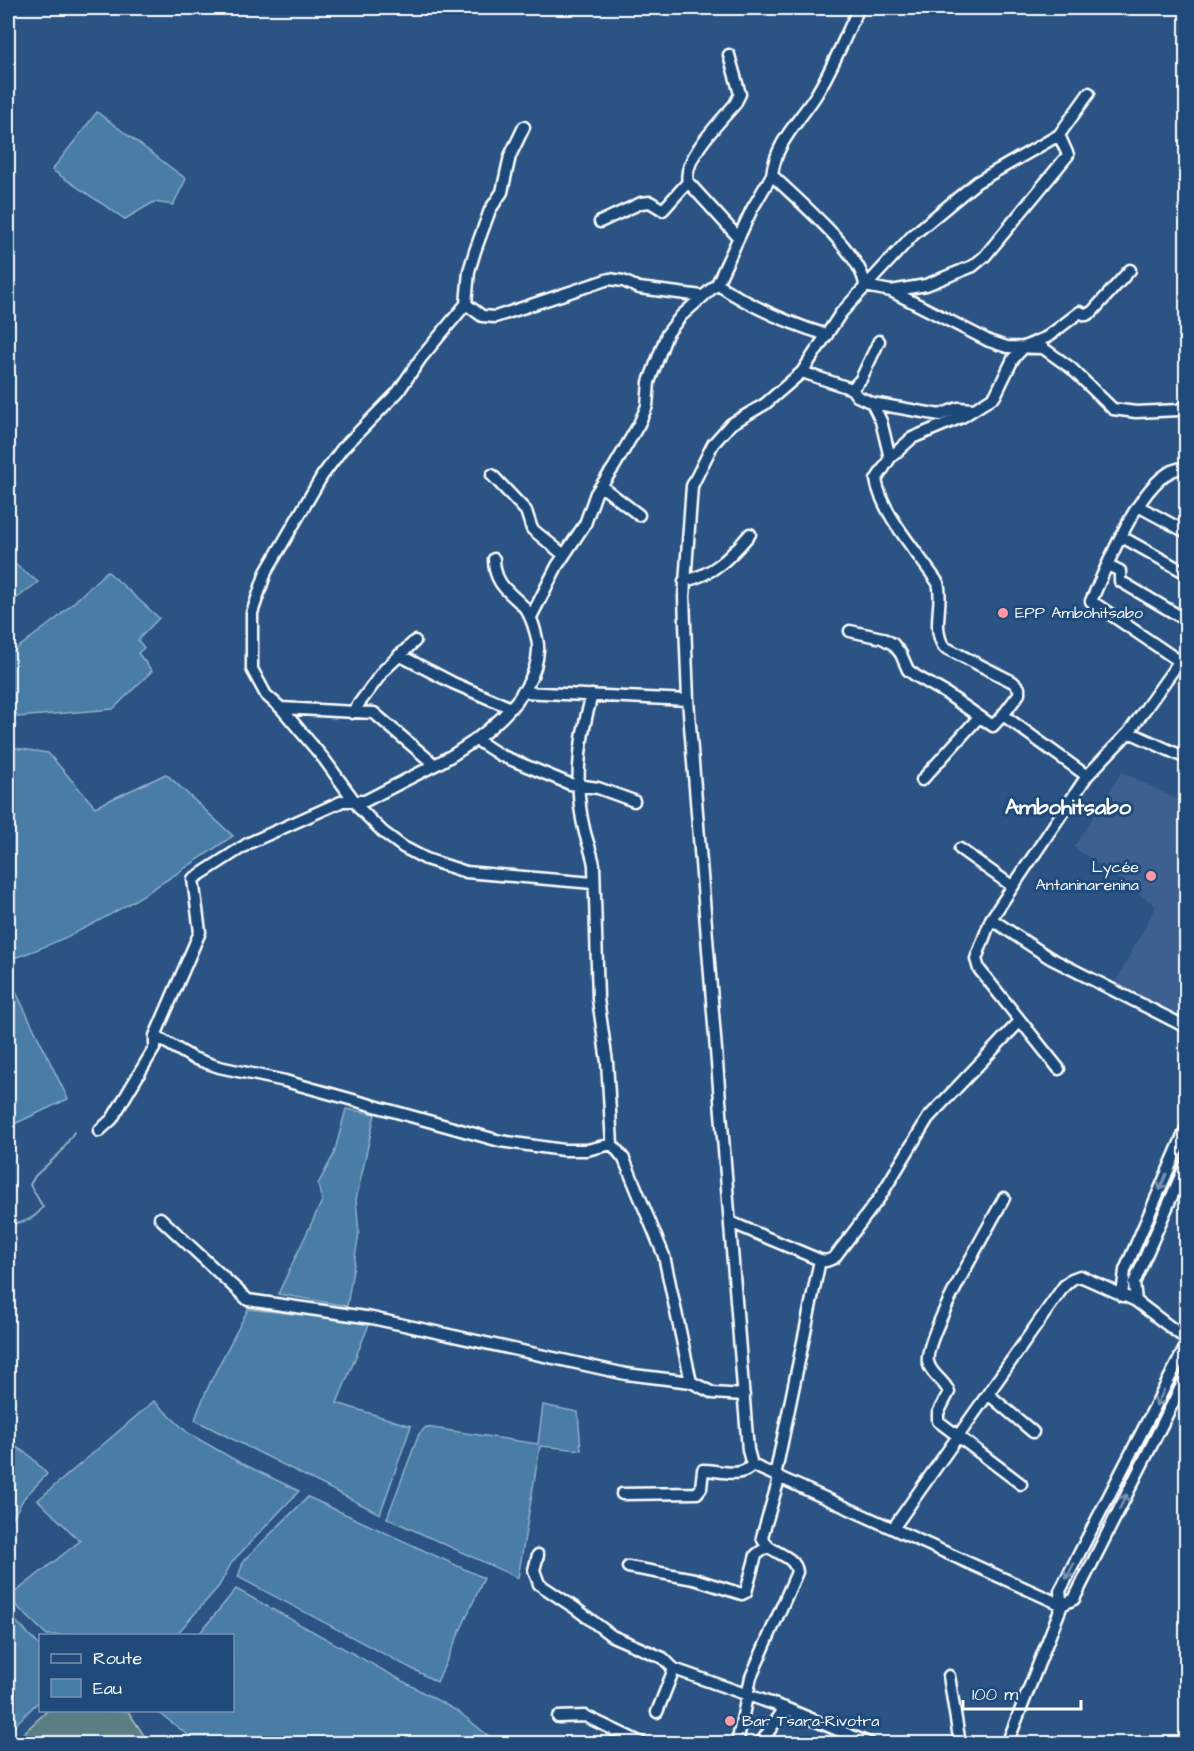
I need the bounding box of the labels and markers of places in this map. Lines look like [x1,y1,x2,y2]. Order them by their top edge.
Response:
place label: EPP Ambohitsabo [1015,602,1143,624]
marker: EPP Ambohitsabo [996,606,1010,620]
place label: Lycée Antaninarenina [1036,856,1139,896]
marker: Lycée Antaninarenina [1144,869,1158,883]
place label: Bar Tsara-Rivotra [742,1710,879,1732]
marker: Bar Tsara-Rivotra [723,1714,737,1728]

